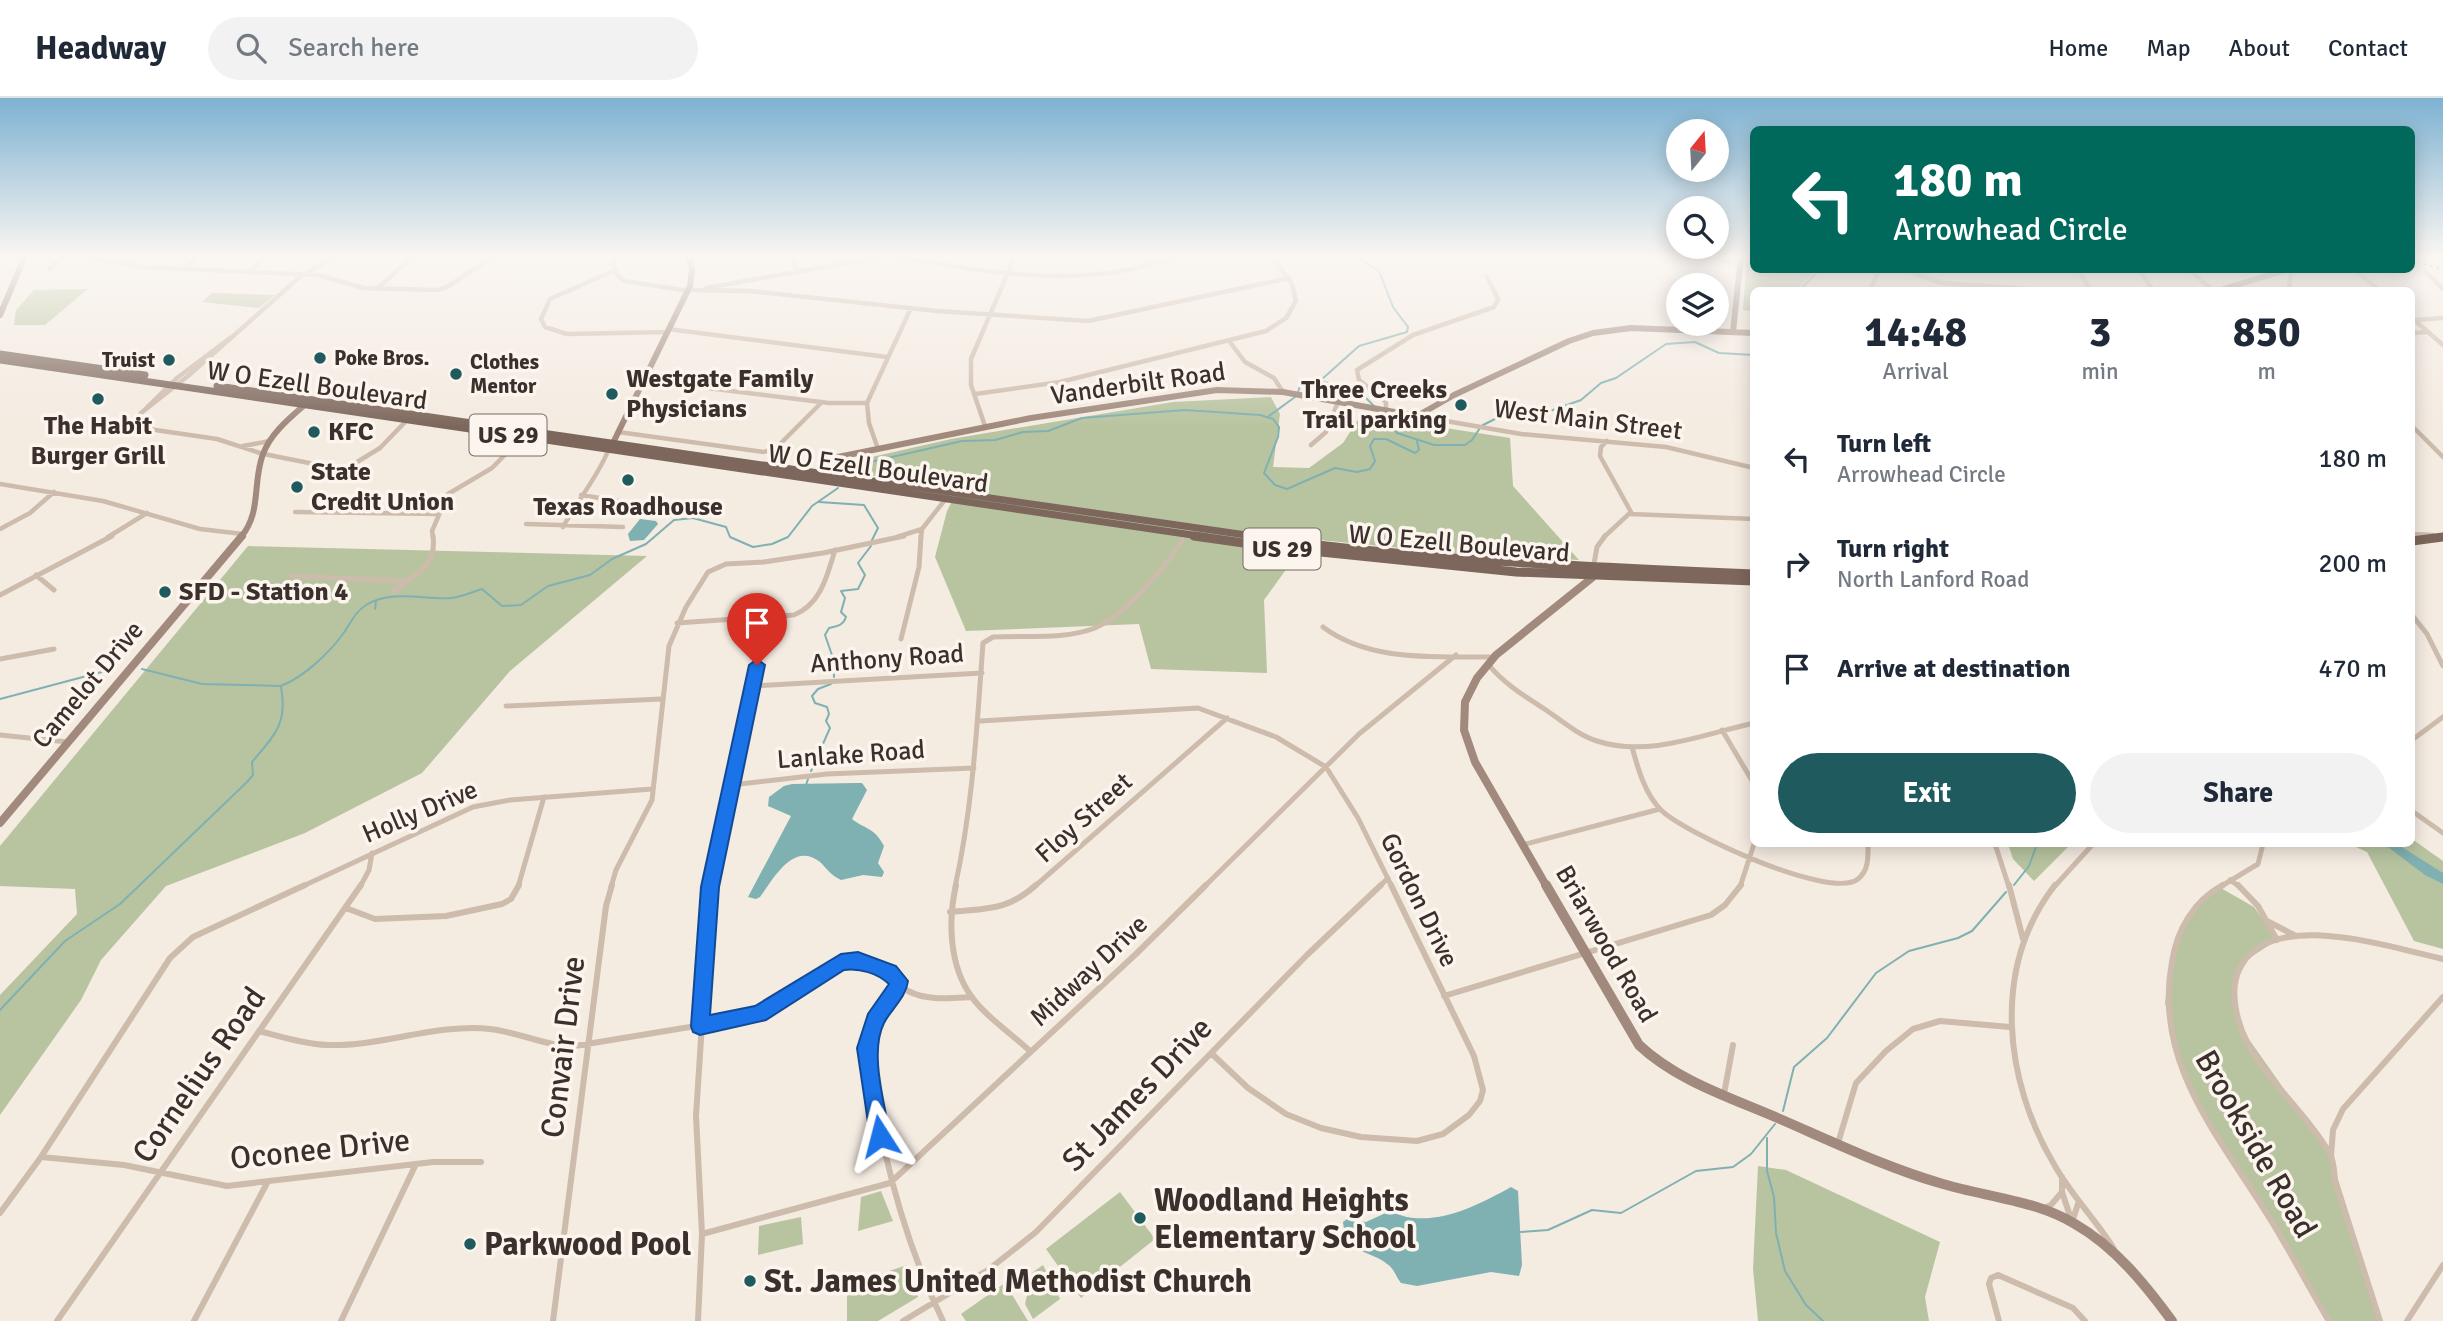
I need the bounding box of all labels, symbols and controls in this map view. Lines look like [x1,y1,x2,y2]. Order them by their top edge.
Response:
search box [208,17,698,80]
text: Headway [35,28,166,69]
icon: search [232,29,270,67]
text: Search here [288,32,419,64]
text: Home [2048,33,2108,63]
text: Map [2146,33,2191,63]
text: About [2229,33,2290,63]
text: Contact [2328,33,2408,63]
north arrow [1666,119,1729,182]
map controls [1666,119,1729,336]
text: 180 m [1893,150,2023,210]
icon: left [1778,154,1869,245]
button: search [1666,196,1729,259]
text: Arrowhead Circle [1893,210,2128,249]
button: layers [1666,273,1729,336]
text: 14:48 [1864,307,1967,358]
text: 3 [2089,307,2111,358]
text: 850 [2233,307,2301,358]
place label: Poke Bros. [334,345,430,371]
place label: Truist [102,347,155,373]
place label: Clothes Mentor [470,349,539,399]
marker: Poke Bros. [312,350,328,366]
marker: Truist [161,352,177,368]
street label: W O Ezell Boulevard [205,355,429,417]
street label: Vanderbilt Road [1049,356,1227,412]
text: Arrival [1883,357,1949,386]
text: min [2081,357,2119,386]
text: m [2258,357,2276,386]
place label: Westgate Family Physicians [626,363,814,425]
marker: Clothes Mentor [448,366,464,382]
place label: Three Creeks Trail parking [1301,374,1447,436]
marker: Westgate Family Physicians [604,386,620,402]
marker: The Habit Burger Grill [90,391,106,407]
street label: West Main Street [1492,393,1684,447]
marker: Three Creeks Trail parking [1453,397,1469,413]
place label: The Habit Burger Grill [31,410,165,472]
road number: US 29 [470,414,546,456]
place label: KFC [328,416,374,448]
marker: KFC [306,424,322,440]
text: Turn left [1837,428,1931,460]
street label: W O Ezell Boulevard [766,438,990,500]
icon: left [1778,440,1816,478]
text: 180 m [2318,443,2387,475]
place label: State Credit Union [311,456,454,518]
text: Arrowhead Circle [1837,460,2006,489]
marker: Texas Roadhouse [620,472,636,488]
marker: State Credit Union [289,479,305,495]
place label: Texas Roadhouse [533,491,723,523]
street label: W O Ezell Boulevard [1347,518,1571,570]
road number: US 29 [1244,528,1320,570]
text: Turn right [1837,533,1949,565]
icon: right [1778,545,1816,583]
text: 200 m [2318,548,2387,580]
text: North Lanford Road [1837,565,2029,594]
place label: SFD - Station 4 [179,576,348,608]
marker: SFD - Station 4 [157,584,173,600]
pin [727,593,787,665]
icon: arrive [738,604,776,642]
street label: Camelot Drive [26,615,150,755]
street label: Anthony Road [809,638,965,680]
icon: arrive [1778,650,1816,688]
text: Arrive at destination [1837,653,2070,685]
text: 470 m [2318,653,2387,685]
street label: Lanlake Road [776,734,926,776]
button: Exit [1778,753,2076,833]
button: Share [2090,753,2387,833]
street label: Floy Street [1029,766,1139,870]
street label: Holly Drive [358,773,482,851]
street label: Gordon Drive [1373,828,1465,972]
street label: Briarwood Road [1548,860,1664,1028]
street label: Midway Drive [1024,908,1154,1034]
street label: Convair Drive [533,954,593,1140]
street label: Cornelius Road [124,979,274,1171]
street label: St James Drive [1054,1009,1220,1179]
street label: Brookside Road [2186,1043,2326,1245]
position arrow [843,1099,917,1173]
street label: Oconee Drive [228,1120,412,1178]
place label: Woodland Heights Elementary School [1154,1181,1416,1257]
marker: Woodland Heights Elementary School [1132,1210,1148,1226]
place label: Parkwood Pool [484,1225,691,1264]
marker: Parkwood Pool [462,1236,478,1252]
place label: St. James United Methodist Church [764,1262,1252,1301]
marker: St. James United Methodist Church [742,1273,758,1289]

